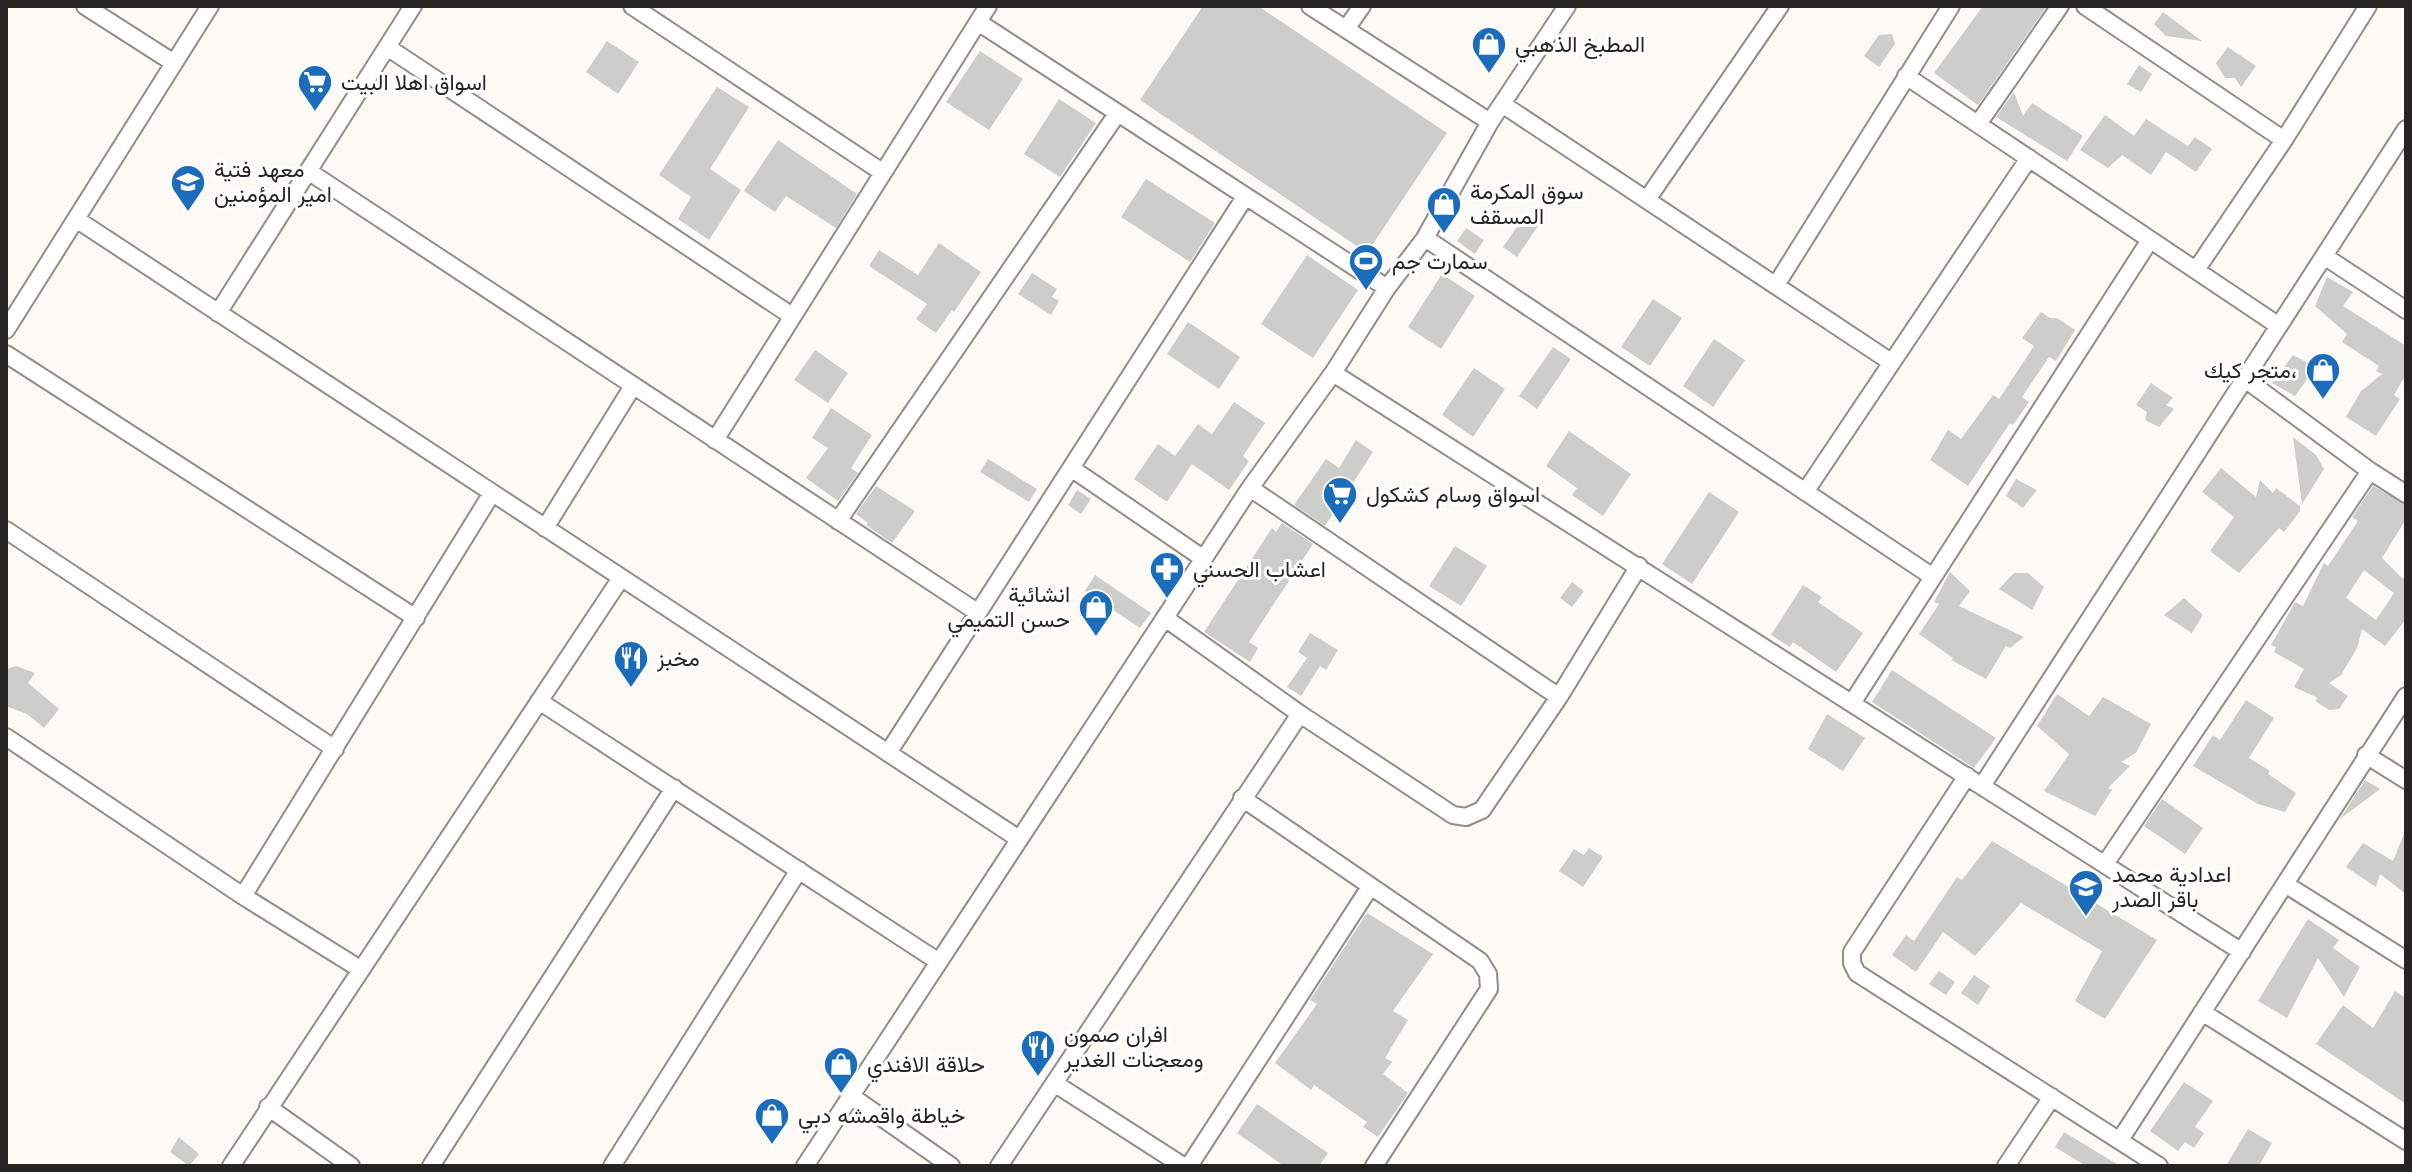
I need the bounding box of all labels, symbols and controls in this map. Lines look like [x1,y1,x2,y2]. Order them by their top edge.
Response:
shop icon: المطبخ الذهبي [1470,25,1508,75]
place label: المطبخ الذهبي [1515,32,1645,63]
supermarket icon: اسواق اهلا البيت [296,63,334,113]
place label: اسواق اهلا البيت [341,70,487,96]
place label: معهد فتية امير المؤمنين [214,157,332,208]
school or university icon: معهد فتية امير المؤمنين [169,163,207,213]
place label: سوق المكرمة المسقف [1470,179,1584,229]
shop icon: سوق المكرمة المسقف [1425,185,1463,235]
sports icon: سمارت جم [1347,242,1385,292]
place label: سمارت جم [1392,249,1488,276]
shop icon: متجر كيك، [2304,351,2342,401]
place label: متجر كيك، [2204,358,2297,384]
supermarket icon: اسواق وسام كشكول [1321,475,1359,525]
place label: اسواق وسام كشكول [1366,482,1540,509]
pharmacy icon: اعشاب الحسني [1148,550,1186,600]
place label: اعشاب الحسني [1193,557,1326,588]
place label: انشائية حسن التميمي [948,582,1070,638]
shop icon: انشائية حسن التميمي [1077,588,1115,638]
restaurant icon: مخبز [612,639,650,689]
place label: مخبز [656,646,700,672]
place label: اعدادية محمد باقر الصدر [2111,862,2231,913]
school or university icon: اعدادية محمد باقر الصدر [2067,868,2105,918]
place label: افران صمون ومعجنات الغدير [1063,1022,1203,1073]
restaurant icon: افران صمون ومعجنات الغدير [1019,1028,1057,1078]
shop icon: حلاقة الافندي [822,1045,860,1095]
place label: حلاقة الافندي [867,1052,985,1083]
shop icon: خياطة واقمشه دبي [753,1096,791,1146]
place label: خياطة واقمشه دبي [798,1103,965,1134]

